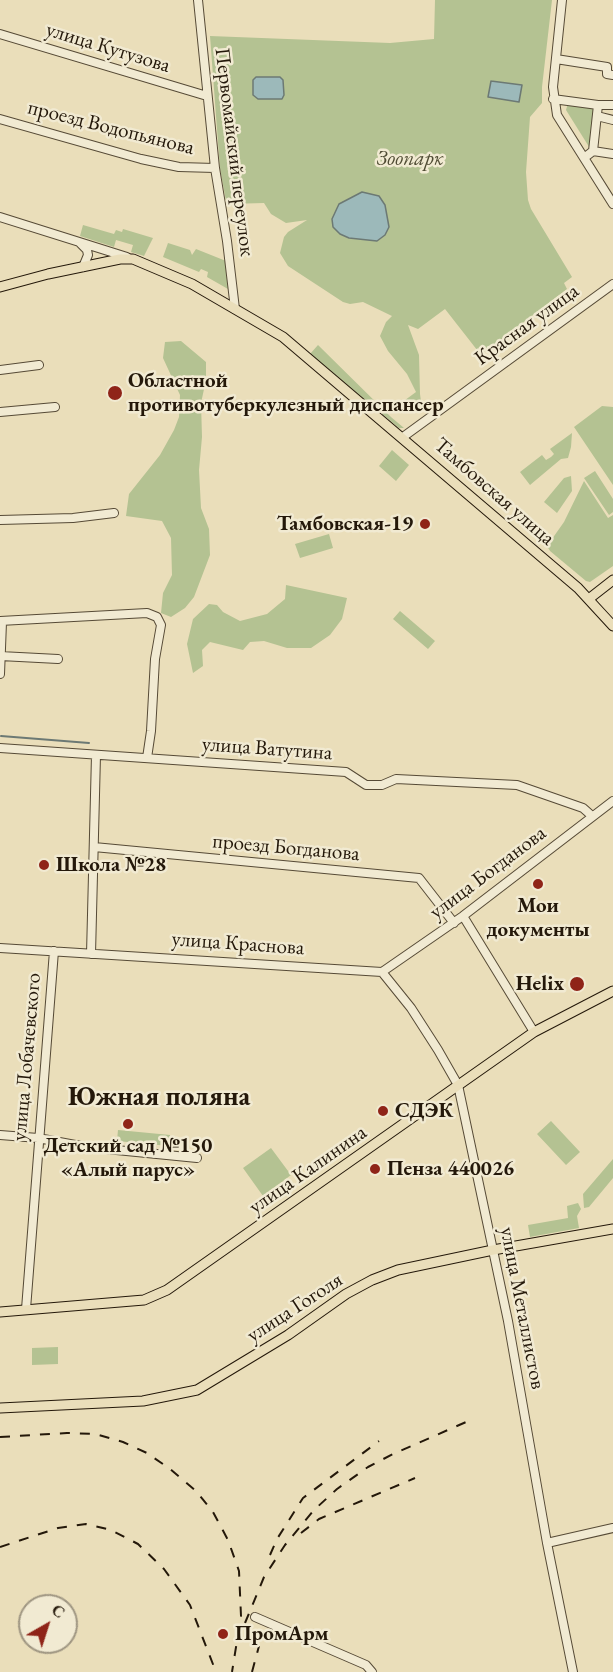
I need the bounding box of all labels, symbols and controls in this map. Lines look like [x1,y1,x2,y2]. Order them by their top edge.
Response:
street label: улица Кутузова [43,17,173,79]
street label: Первомайский переулок [209,46,259,258]
street label: проезд Водопьянова [25,95,197,161]
park label: Зоопарк [376,146,444,172]
street label: Красная улица [470,279,584,371]
place label: Областной противотуберкулезный диспансер [128,368,443,418]
marker: Областной противотуберкулезный диспансер [106,384,124,402]
street label: Тамбовская улица [429,433,559,551]
place label: Тамбовская-19 [277,511,413,537]
marker: Тамбовская-19 [418,517,432,531]
street label: улица Ватутина [201,732,333,766]
street label: улица Богданова [425,821,551,925]
street label: проезд Богданова [211,829,361,867]
place label: Школа №28 [56,852,166,878]
marker: Школа №28 [37,858,51,872]
marker: Мои документы [531,877,545,891]
place label: Мои документы [487,893,589,943]
street label: улица Краснова [171,927,305,961]
place label: Helix [516,971,564,997]
street label: улица Лобачевского [7,972,47,1142]
marker: Helix [568,975,586,993]
district label: Южная поляна [68,1082,250,1114]
place label: СДЭК [395,1098,453,1124]
marker: СДЭК [376,1104,390,1118]
marker: Детский сад №150 «Алый парус» [121,1117,135,1131]
street label: улица Калинина [244,1120,372,1220]
place label: Детский сад №150 «Алый парус» [44,1133,212,1183]
place label: Пенза 440026 [387,1156,514,1182]
marker: Пенза 440026 [368,1162,382,1176]
street label: улица Металлистов [494,1225,550,1391]
street label: улица Гоголя [242,1268,348,1348]
north arrow [18,1594,78,1654]
text: С [47,1599,69,1623]
place label: ПромАрм [235,1621,329,1647]
marker: ПромАрм [216,1627,230,1641]

